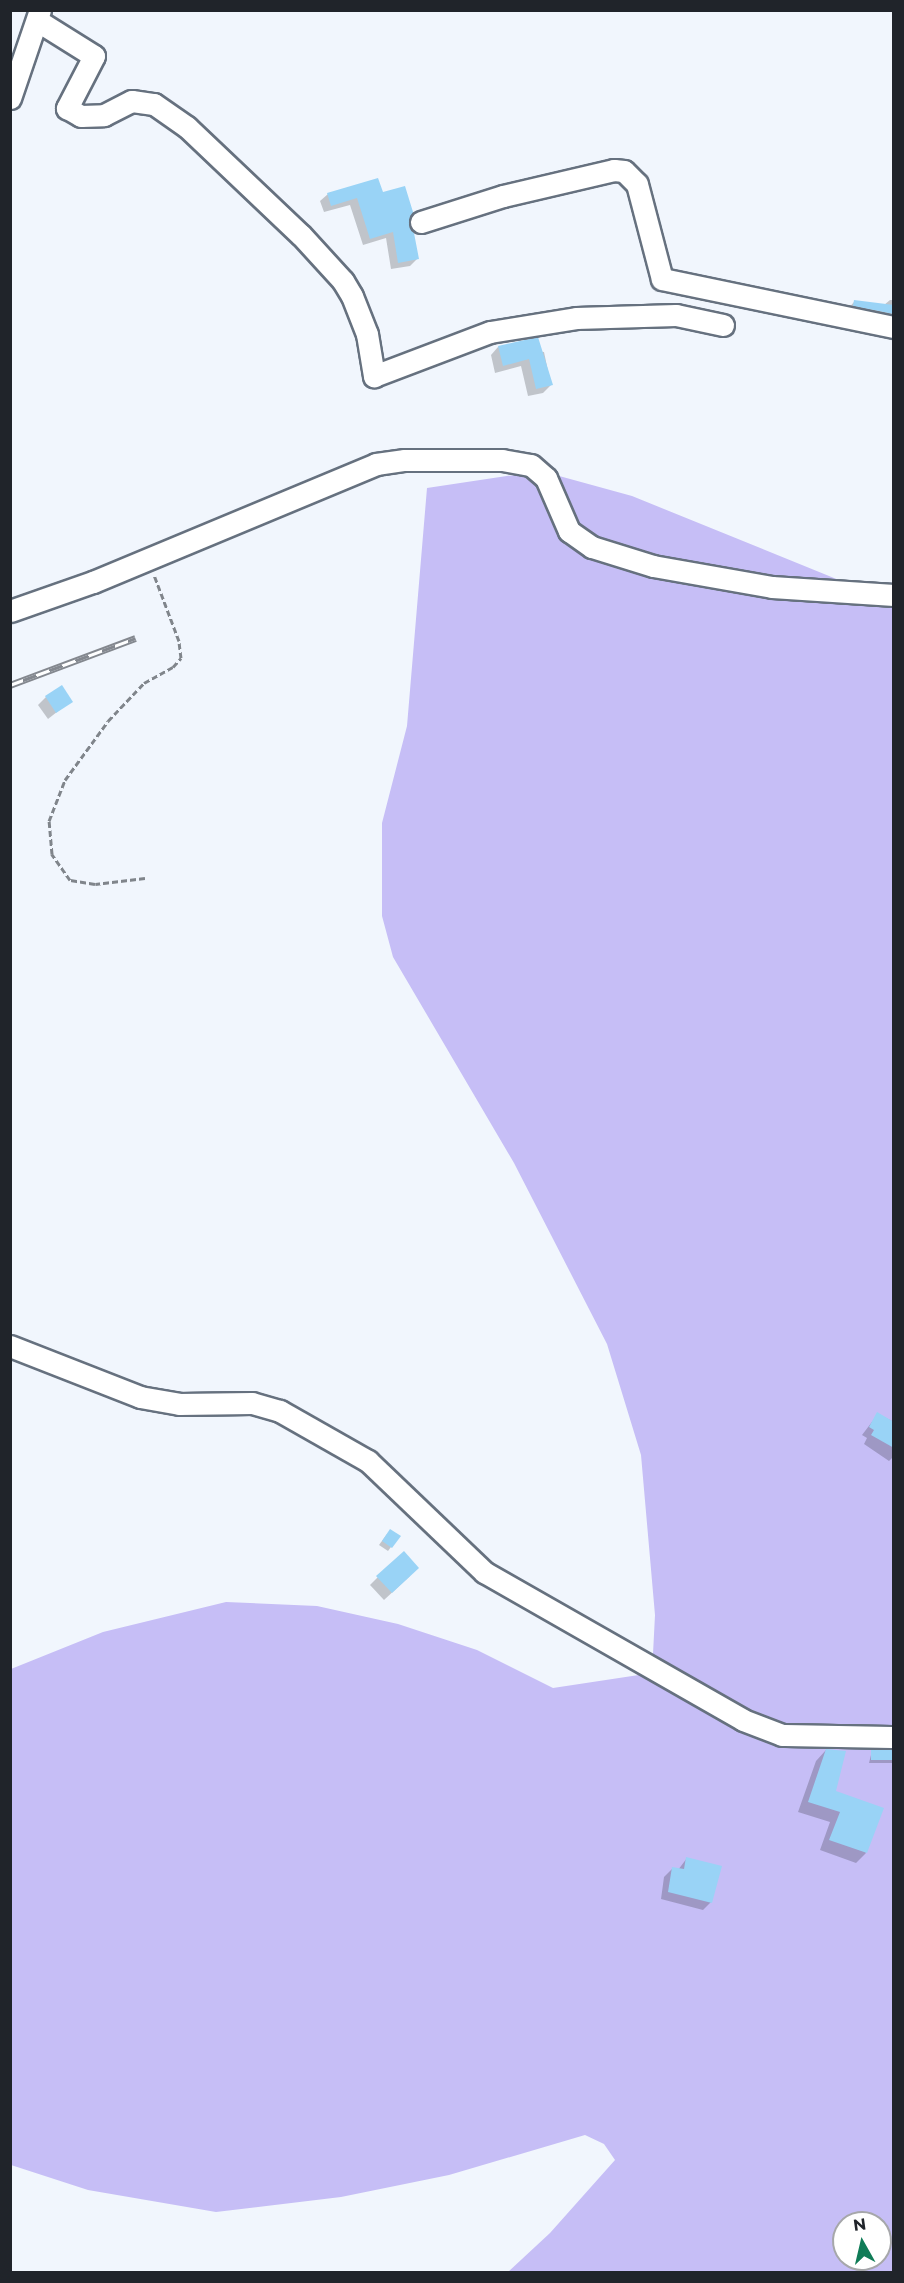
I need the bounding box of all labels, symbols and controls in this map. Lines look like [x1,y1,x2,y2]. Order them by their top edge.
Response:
north arrow [832,2211,892,2271]
text: N [852,2214,867,2235]

